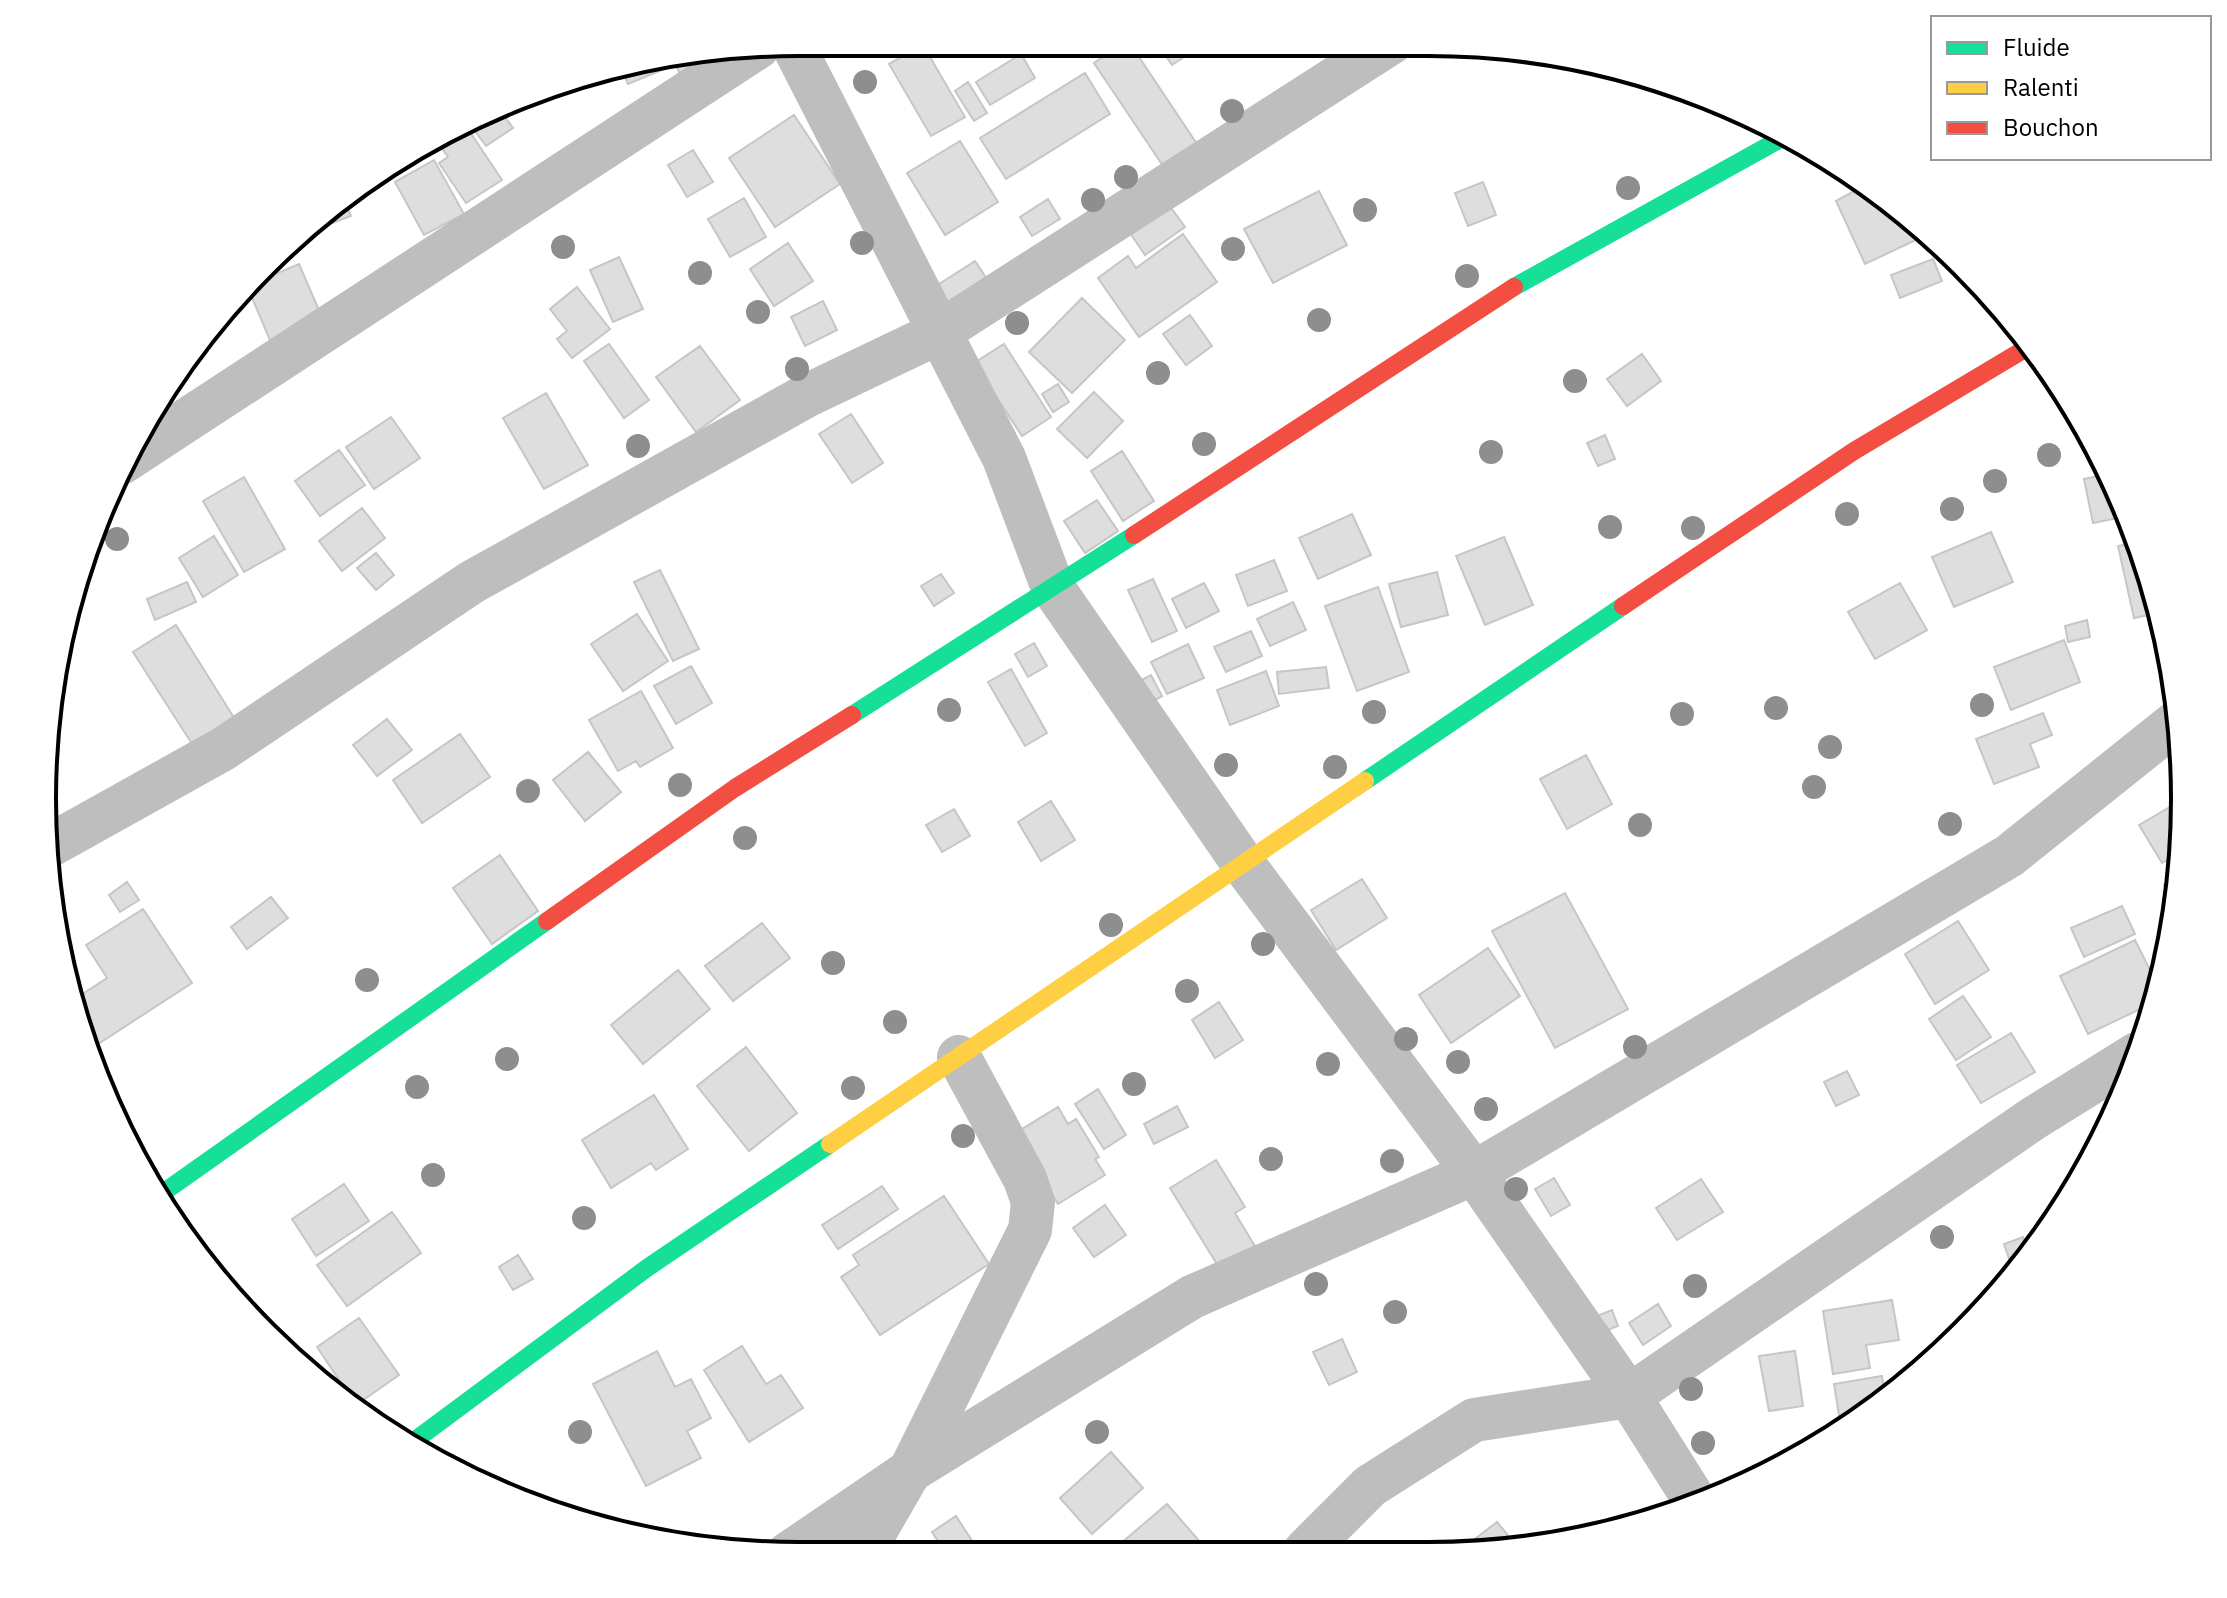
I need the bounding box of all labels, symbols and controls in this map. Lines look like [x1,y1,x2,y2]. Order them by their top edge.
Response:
legend [1931,16,2211,160]
text: Fluide [2003,31,2070,63]
text: Ralenti [2003,71,2079,103]
text: Bouchon [2003,111,2099,143]

